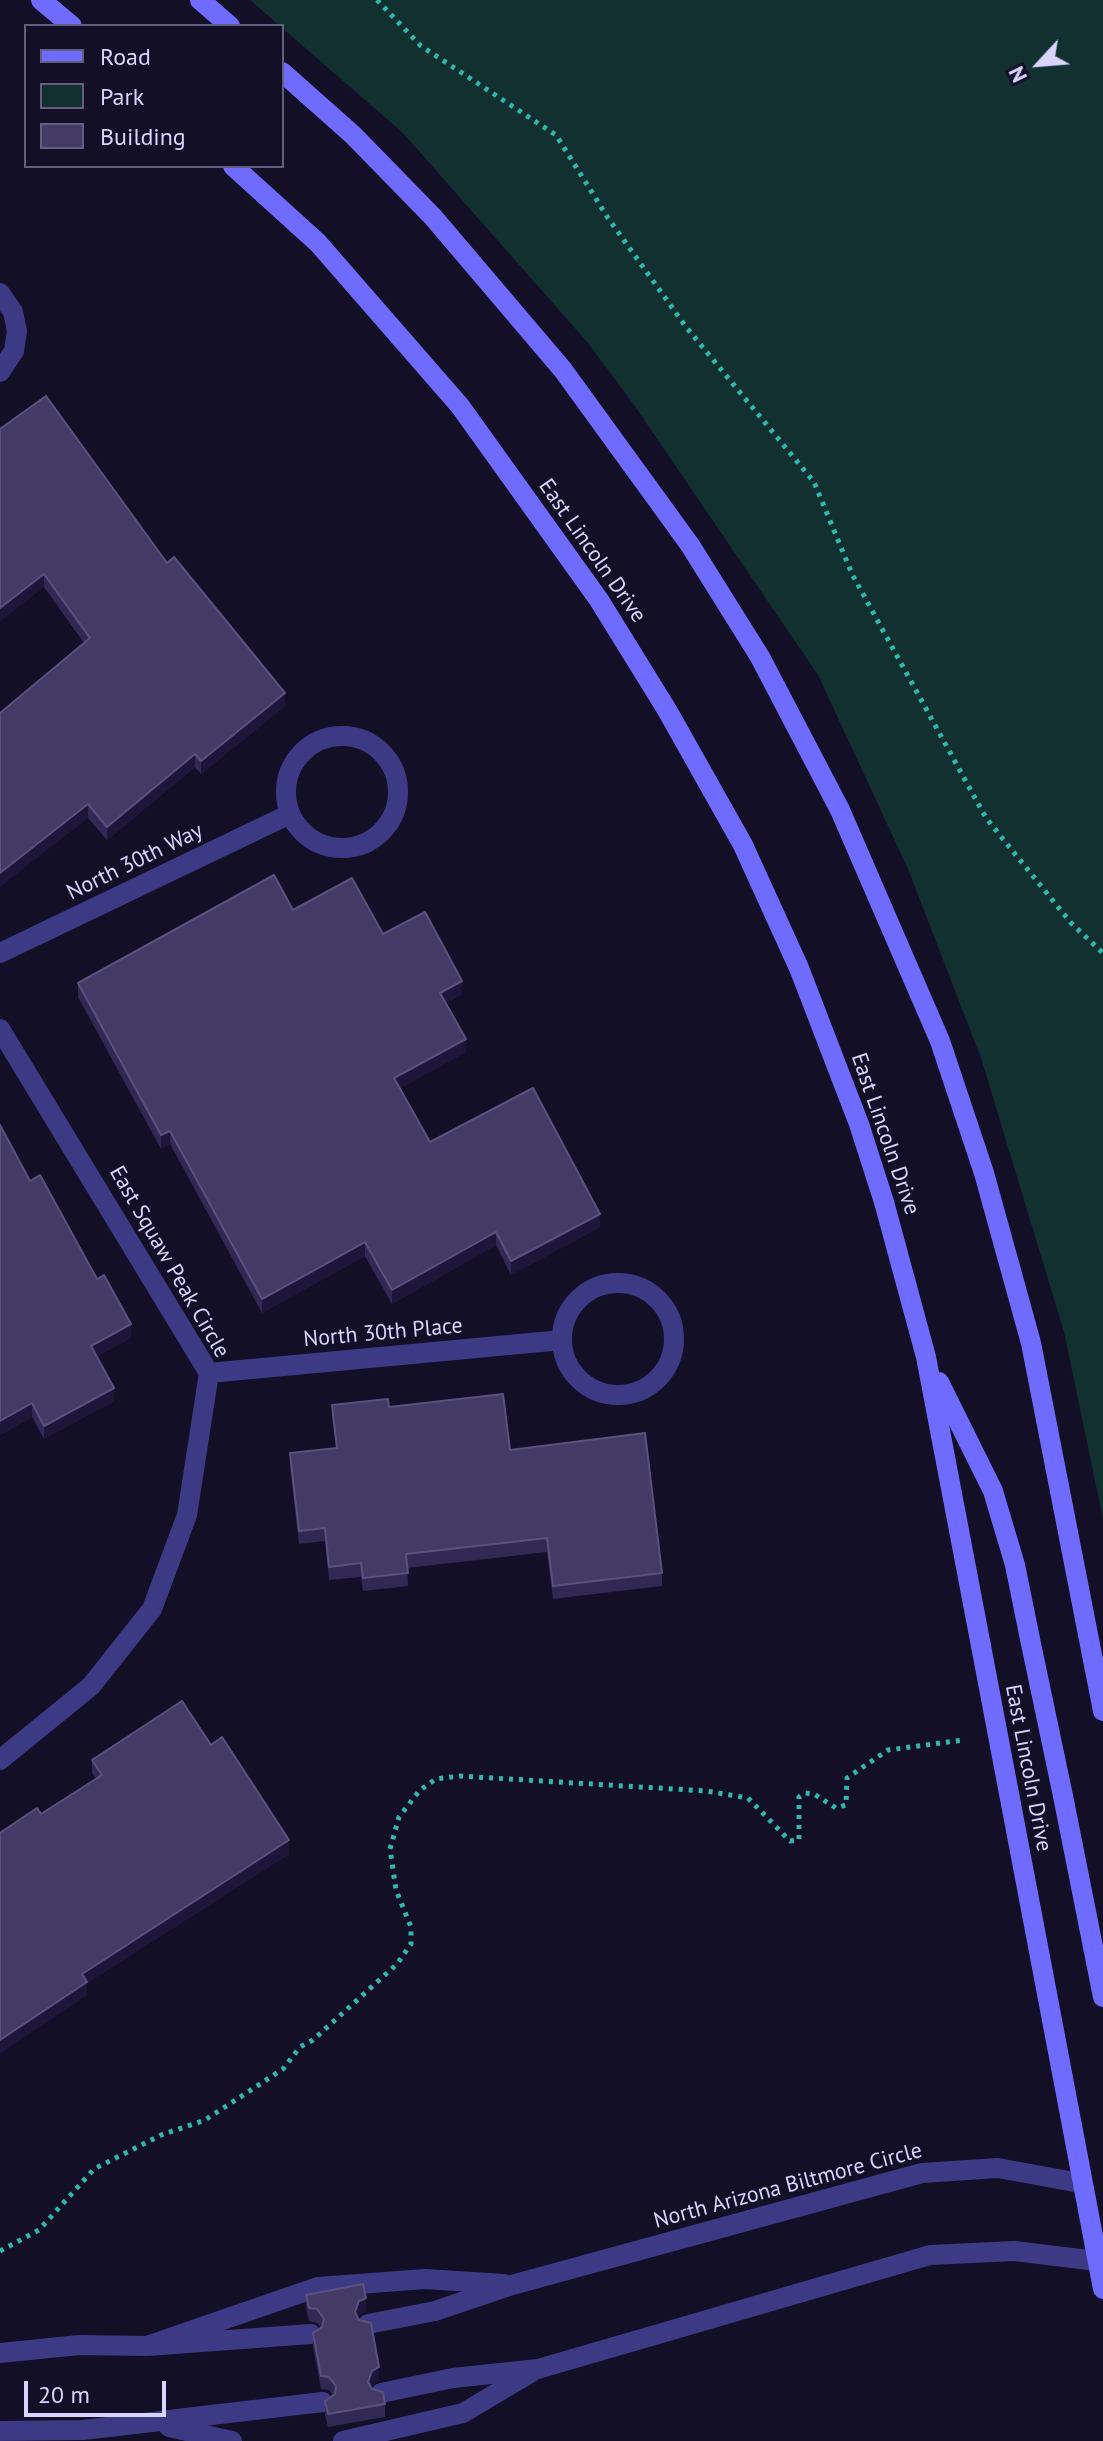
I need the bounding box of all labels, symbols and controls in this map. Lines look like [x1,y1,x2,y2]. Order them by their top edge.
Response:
legend [24,24,284,168]
north arrow [999,24,1079,104]
text: Road [100,41,151,72]
text: N [1002,62,1033,87]
text: Park [100,81,144,112]
text: Building [100,121,186,152]
street label: East Lincoln Drive [533,474,651,628]
street label: North 30th Way [63,818,207,906]
street label: East Lincoln Drive [845,1050,925,1218]
street label: East Squaw Peak Circle [103,1161,235,1363]
street label: North 30th Place [302,1313,464,1353]
street label: East Lincoln Drive [999,1682,1057,1854]
street label: North Arizona Biltmore Circle [651,2137,925,2235]
scale bar [28,2365,170,2415]
text: 20 m [38,2379,90,2410]

